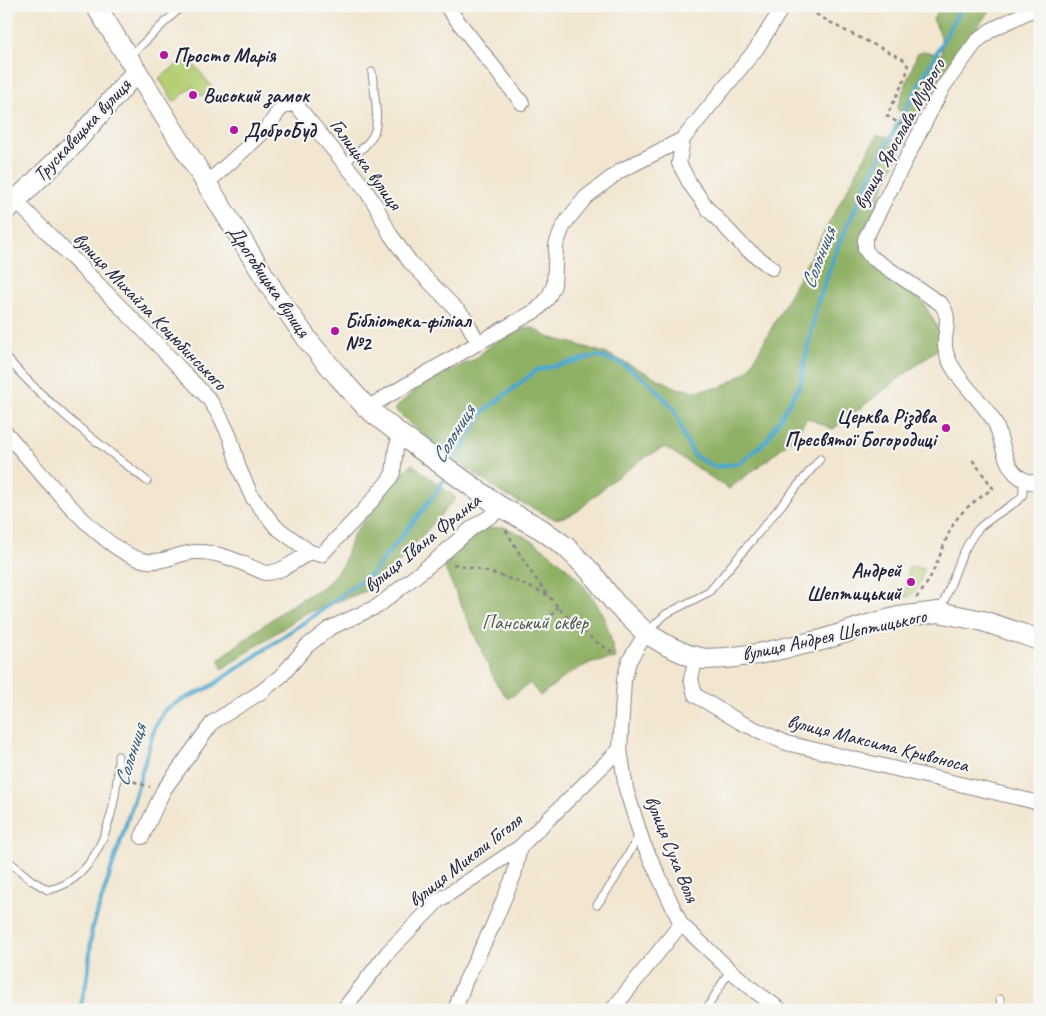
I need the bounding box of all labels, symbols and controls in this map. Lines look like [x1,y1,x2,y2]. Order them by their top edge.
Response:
place label: Просто Марія [174,43,277,68]
marker: Просто Марія [158,49,170,61]
street label: вулиця Ярослава Мудрого [847,54,951,214]
street label: Трускавецька вулиця [28,72,137,187]
place label: Високий замок [203,83,311,109]
marker: Високий замок [187,89,199,101]
street label: Галицька вулиця [324,113,409,216]
place label: ДоброБуд [244,118,317,143]
marker: ДоброБуд [228,124,240,136]
street label: Дрогобицька вулиця [222,220,316,343]
water label: Солониця [795,222,842,292]
street label: вулиця Михайла Коцюбинського [68,226,233,396]
place label: Бібліотека-філіал №2 [345,308,472,356]
marker: Бібліотека-філіал №2 [329,325,341,337]
water label: Солониця [425,398,482,468]
place label: Церква Різдва Пресвятої Богородиці [785,404,939,452]
marker: Церква Різдва Пресвятої Богородиці [940,422,952,434]
street label: вулиця Івана Франка [358,487,487,598]
place label: Андрей Шептицький [807,558,903,606]
marker: Андрей Шептицький [905,576,917,588]
street label: вулиця Андрея Шептицького [740,603,929,667]
park label: Панський сквер [482,610,590,635]
street label: вулиця Максима Кривоноса [785,708,972,778]
water label: Солониця [108,719,153,789]
street label: вулиця Суха Воля [639,792,705,907]
street label: вулиця Миколи Гоголя [403,807,529,912]

